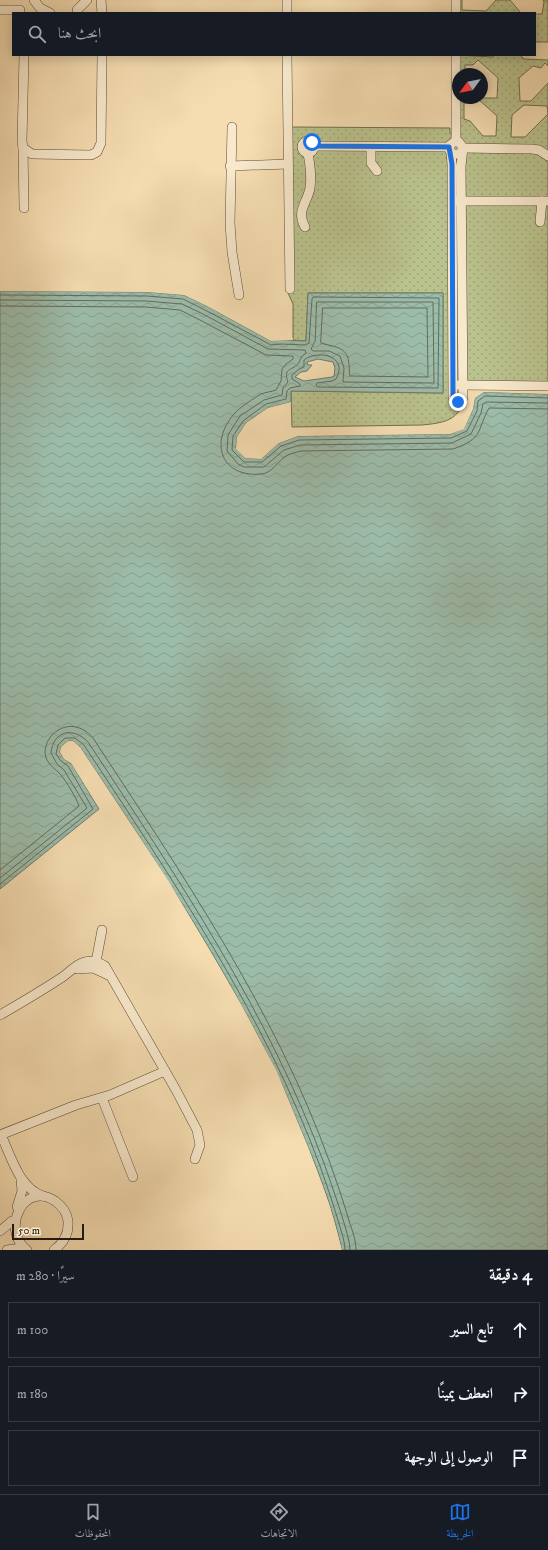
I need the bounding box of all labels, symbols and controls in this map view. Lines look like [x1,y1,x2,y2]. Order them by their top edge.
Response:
search box [12,12,536,56]
icon: search [26,23,48,45]
text: ابحث هنا [58,24,101,43]
north arrow [452,68,488,104]
route start [303,133,321,151]
route end [449,393,467,411]
scale bar [12,1222,84,1241]
text: 50 m [18,1224,40,1238]
text: 4 دقيقة [489,1264,532,1286]
text: سيرًا · 280 m [16,1268,75,1284]
icon: ahead [509,1319,531,1341]
text: تابع السير [451,1320,493,1339]
text: 100 m [17,1322,48,1338]
icon: right [509,1383,531,1405]
text: انعطف يمينًا [438,1384,493,1403]
text: 180 m [17,1386,48,1402]
icon: arrive [509,1447,531,1469]
text: الوصول إلى الوجهة [404,1448,493,1467]
tab: المحفوظات [75,1501,111,1544]
tab: الاتجاهات [260,1501,297,1544]
tab: الخريطة [447,1501,473,1544]

